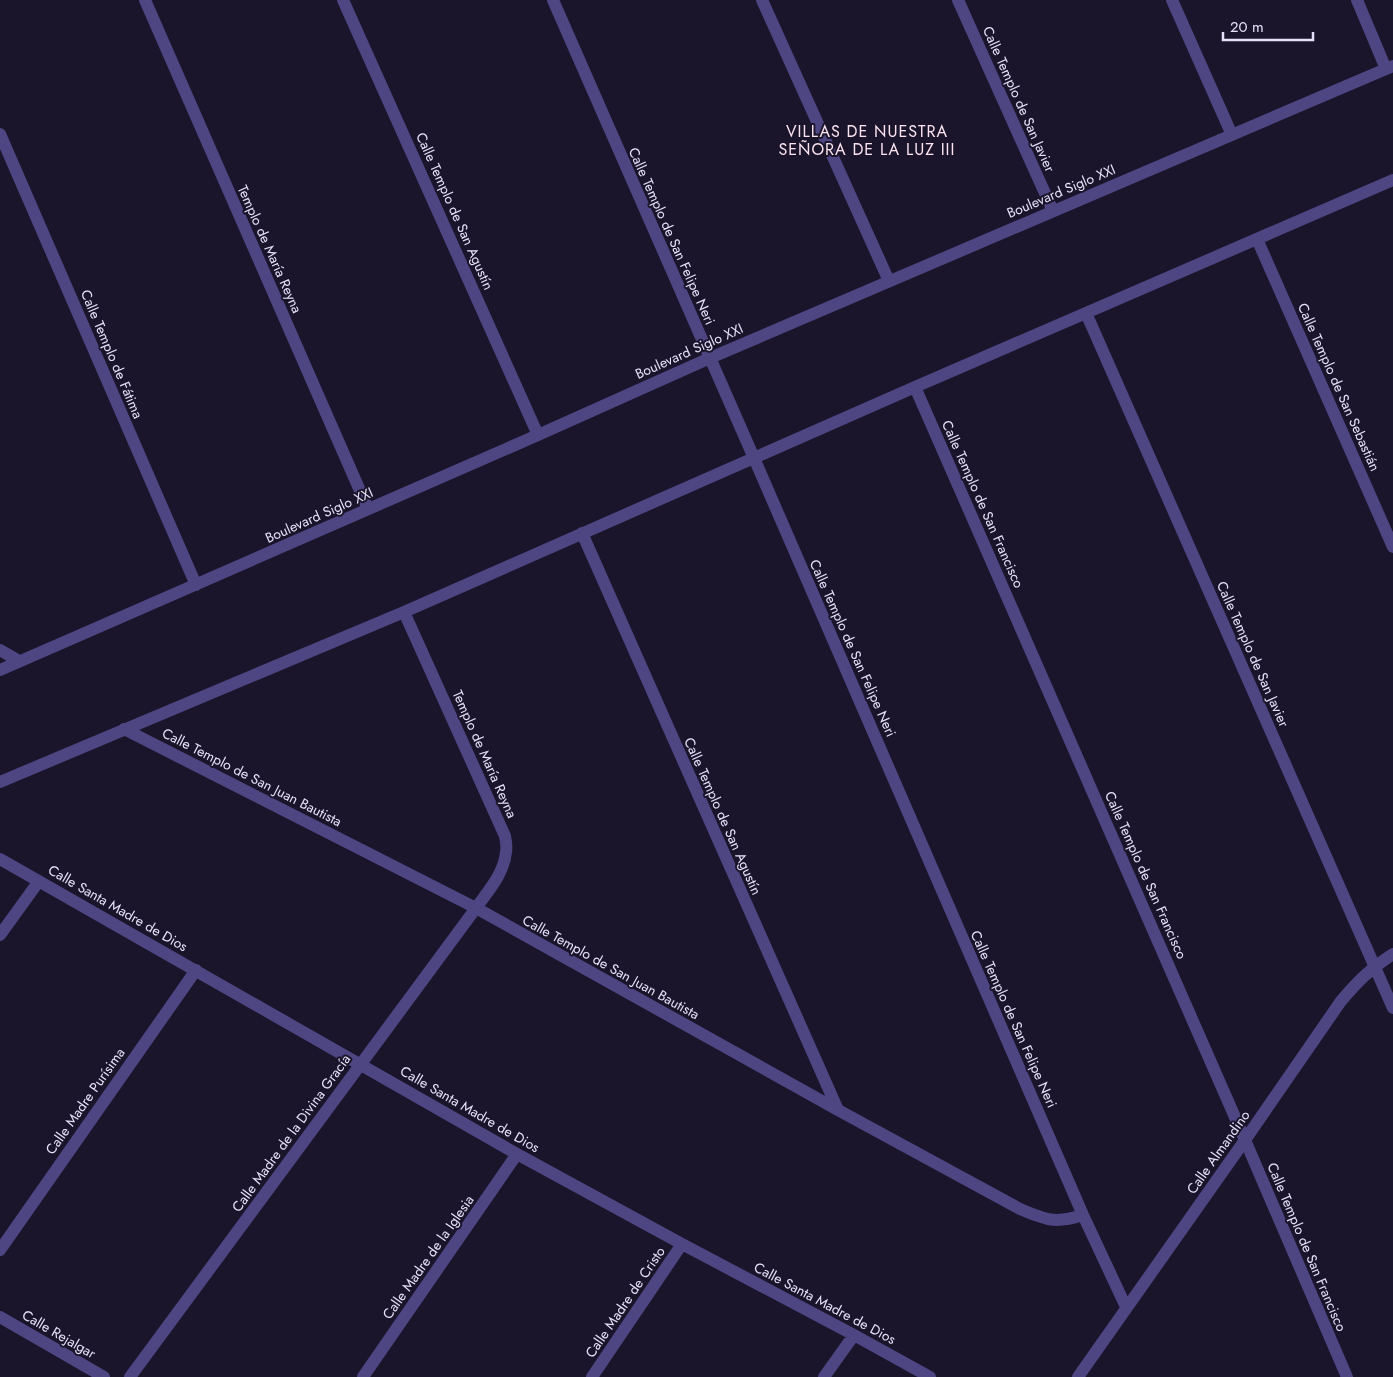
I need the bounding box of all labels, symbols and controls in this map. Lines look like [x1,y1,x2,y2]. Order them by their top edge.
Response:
scale bar [1223,10,1313,42]
text: 20 m [1230,16,1264,38]
street label: Calle Templo de San Javier [978,23,1060,175]
district label: VILLAS DE NUESTRA SEÑORA DE LA LUZ III [779,120,955,161]
street label: Calle Templo de San Agustín [411,129,499,293]
street label: Calle Templo de San Felipe Neri [624,144,720,328]
street label: Boulevard Siglo XXI [1004,159,1118,223]
street label: Templo de María Reyna [233,182,307,316]
street label: Calle Templo de Fátima [76,286,148,422]
street label: Calle Templo de San Sebastián [1293,300,1385,474]
street label: Boulevard Siglo XXI [632,318,746,384]
street label: Calle Templo de San Francisco [937,417,1029,591]
street label: Boulevard Siglo XXI [262,482,376,548]
street label: Calle Templo de San Felipe Neri [805,556,901,740]
street label: Calle Templo de San Javier [1212,578,1294,730]
street label: Templo de María Reyna [448,687,522,821]
street label: Calle Templo de San Juan Bautista [159,723,345,831]
street label: Calle Templo de San Agustín [679,734,767,898]
street label: Calle Templo de San Francisco [1100,788,1192,962]
street label: Calle Santa Madre de Dios [45,860,192,956]
street label: Calle Templo de San Juan Bautista [519,910,703,1024]
street label: Calle Templo de San Felipe Neri [966,927,1062,1111]
street label: Calle Madre Purísima [41,1044,129,1158]
street label: Calle Madre de la Divina Gracía [227,1050,355,1216]
street label: Calle Santa Madre de Dios [397,1061,544,1157]
street label: Calle Almandino [1182,1106,1255,1198]
street label: Calle Templo de San Francisco [1262,1159,1352,1335]
street label: Calle Madre de la Iglesia [377,1191,479,1323]
street label: Calle Madre de Cristo [580,1242,670,1362]
street label: Calle Santa Madre de Dios [750,1257,900,1349]
street label: Calle Rejalgar [18,1305,100,1363]

